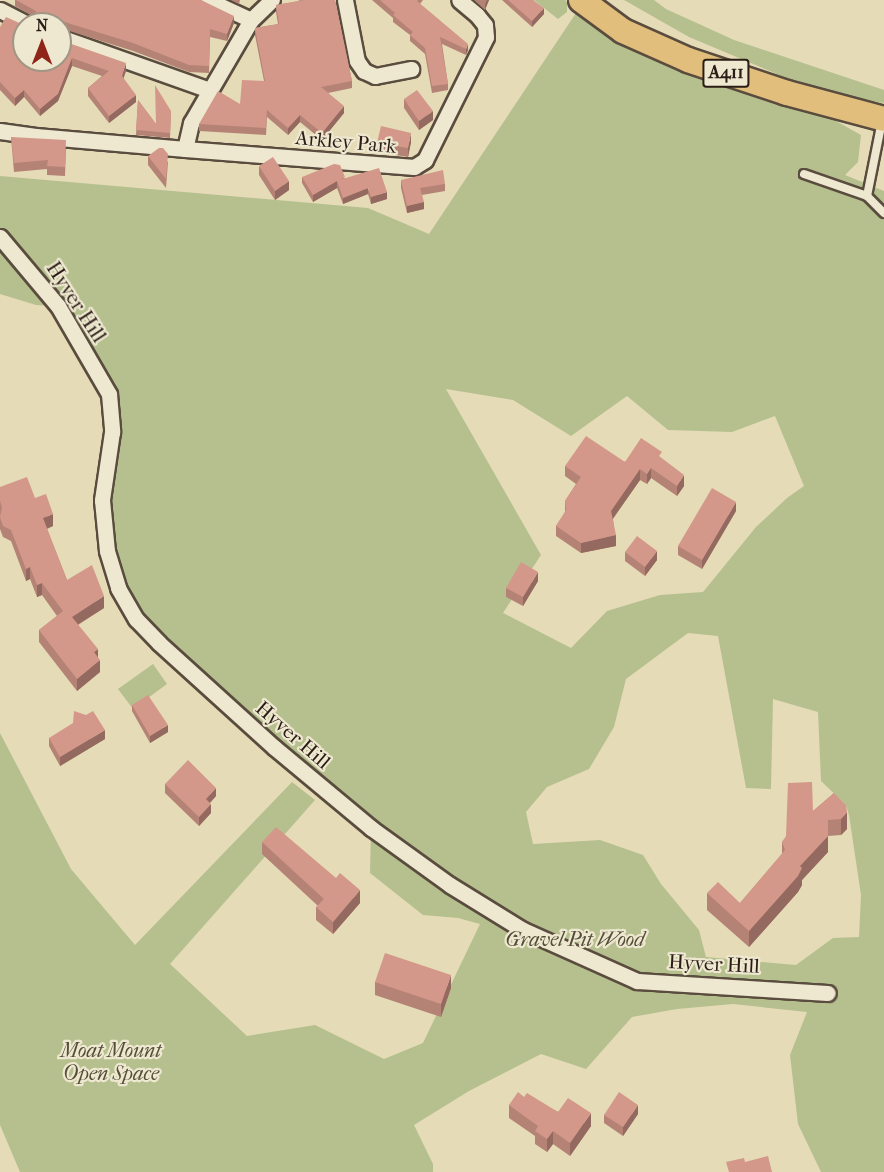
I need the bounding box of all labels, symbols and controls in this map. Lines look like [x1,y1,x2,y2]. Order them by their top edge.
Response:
north arrow [12,12,72,72]
text: N [36,16,48,35]
road number: A411 [702,58,750,88]
street label: Arkley Park [295,126,397,158]
street label: Hyver Hill [41,257,111,347]
street label: Hyver Hill [251,696,335,774]
park label: Gravel Pit Wood [506,927,644,951]
street label: Hyver Hill [668,950,760,978]
park label: Moat Mount Open Space [61,1038,161,1085]

